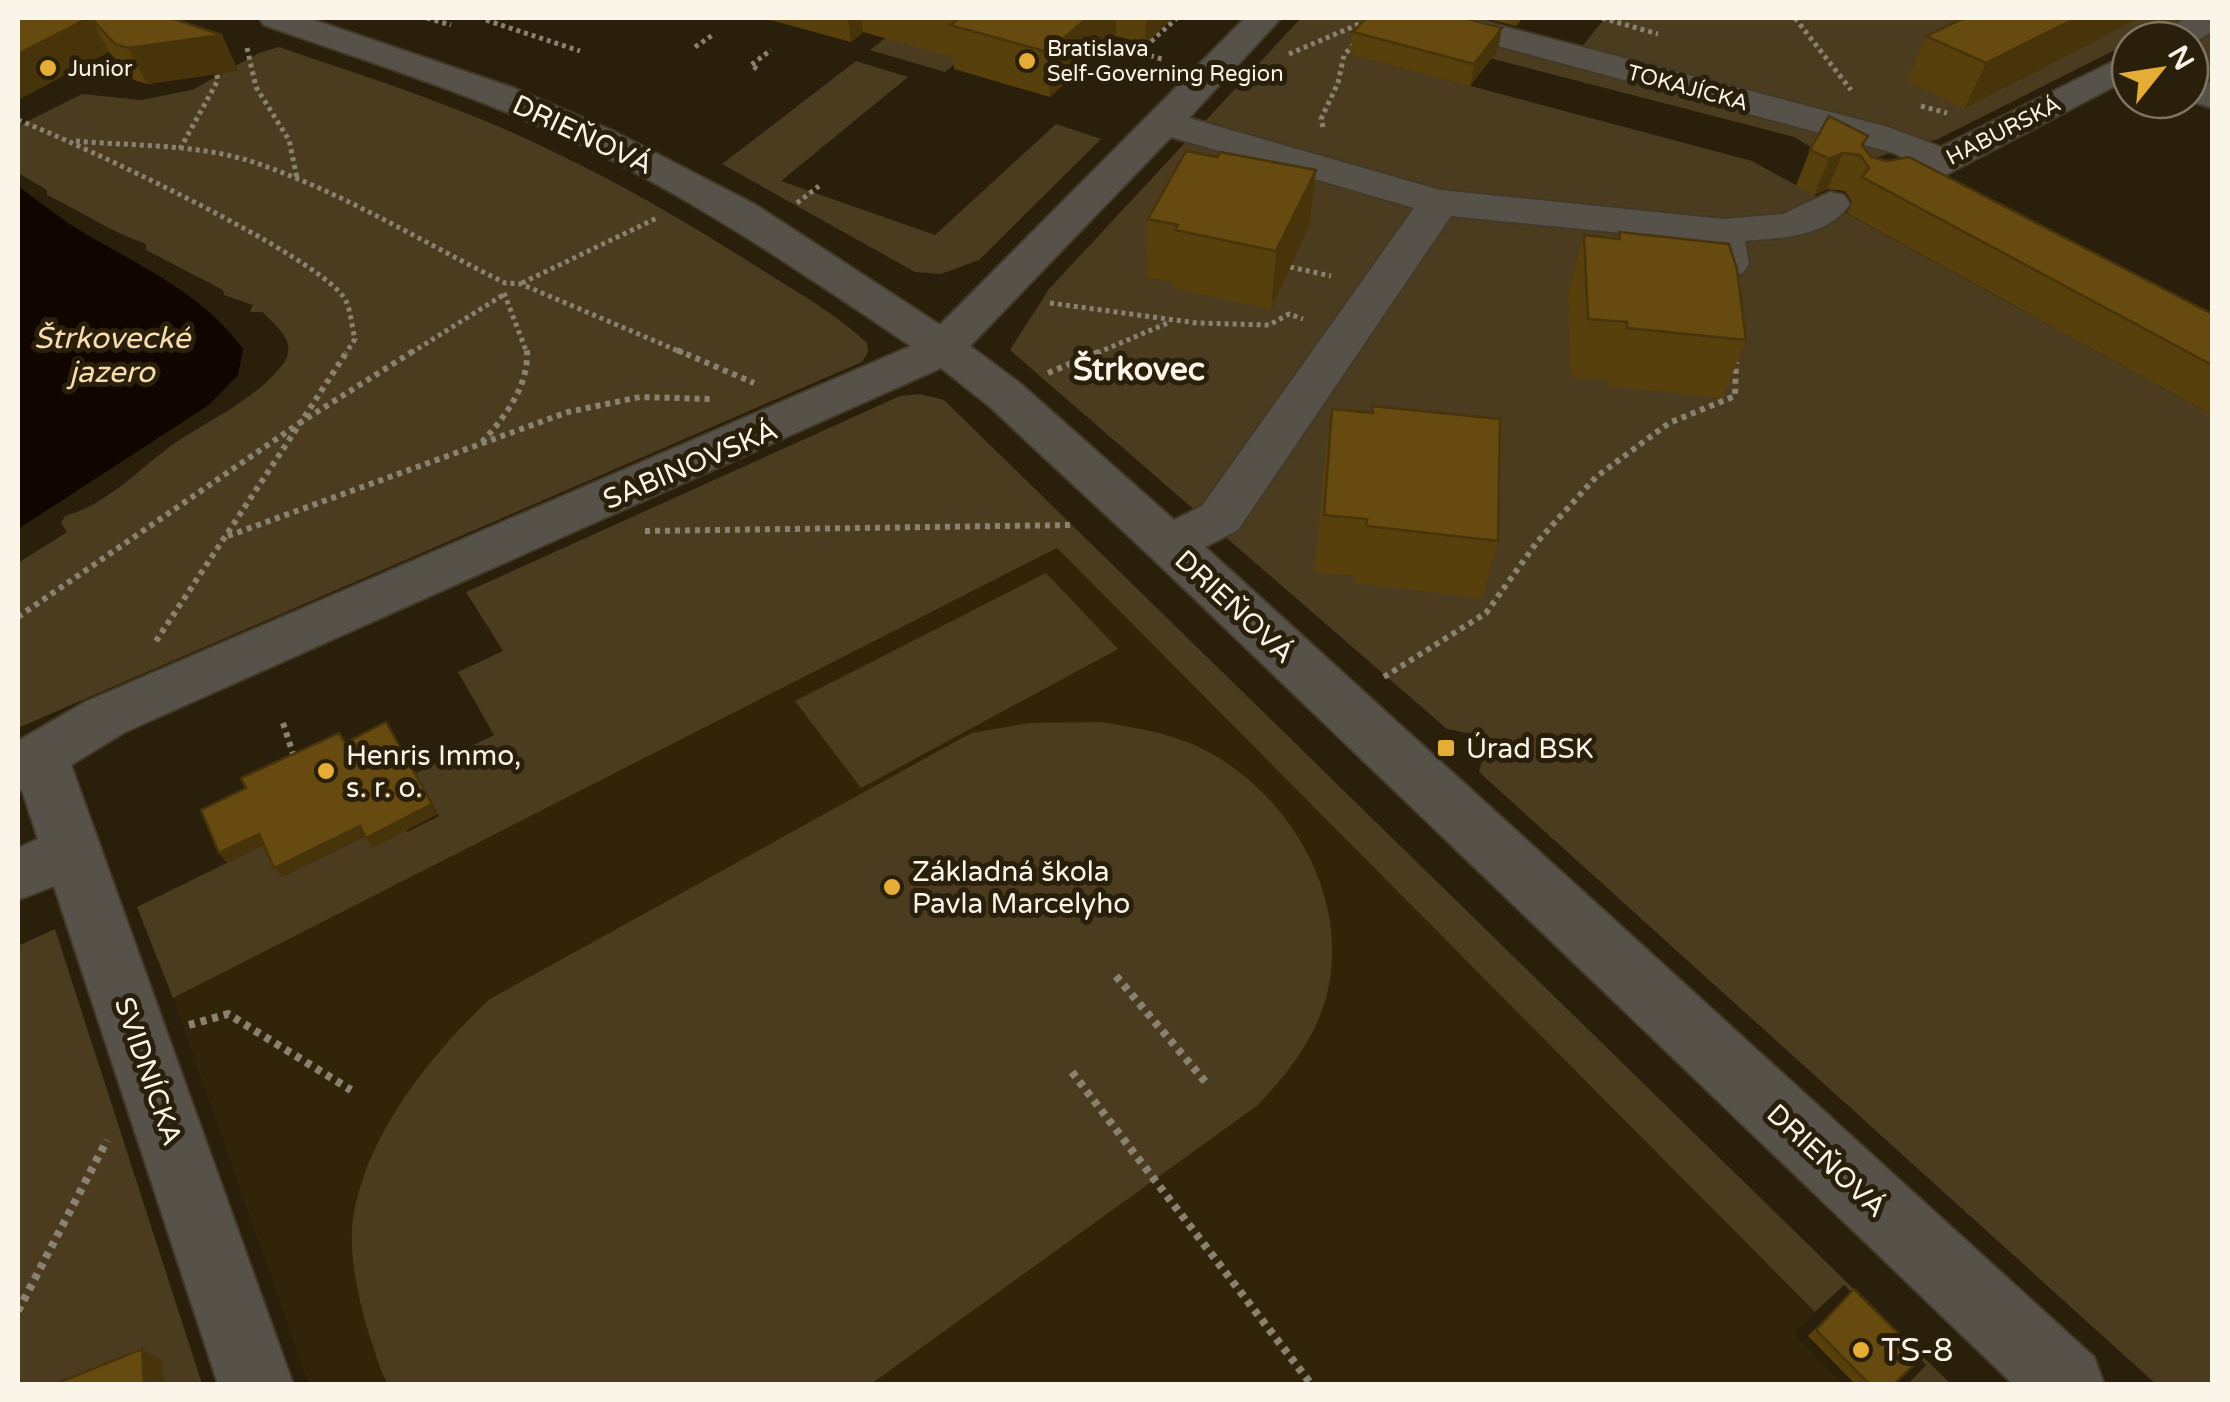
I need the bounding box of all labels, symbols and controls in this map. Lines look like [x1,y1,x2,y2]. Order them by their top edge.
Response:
north arrow [2110,20,2210,120]
place label: Bratislava Self-Governing Region [1047,36,1284,87]
text: N [2160,40,2201,76]
marker: Bratislava Self-Governing Region [1016,50,1038,72]
place label: Junior [68,56,133,82]
marker: Junior [37,57,59,79]
street label: TOKAJÍCKA [1624,58,1751,117]
street label: DRIEŇOVÁ [507,88,658,182]
street label: HABURSKÁ [1941,90,2065,171]
water label: Štrkovecké jazero [34,320,192,391]
district label: Štrkovec [1073,350,1205,389]
street label: SABINOVSKÁ [598,413,783,517]
street label: DRIEŇOVÁ [1168,543,1301,671]
place label: Úrad BSK [1466,732,1594,766]
marker: Úrad BSK [1435,737,1457,759]
place label: Henris Immo, s. r. o. [346,739,521,805]
marker: Henris Immo, s. r. o. [315,760,337,782]
place label: Základná škola Pavla Marcelyho [912,855,1130,921]
marker: Základná škola Pavla Marcelyho [881,876,903,898]
street label: SVIDNÍCKA [107,993,189,1150]
street label: DRIEŇOVÁ [1760,1097,1893,1225]
place label: TS-8 [1881,1332,1953,1370]
marker: TS-8 [1850,1339,1872,1361]

